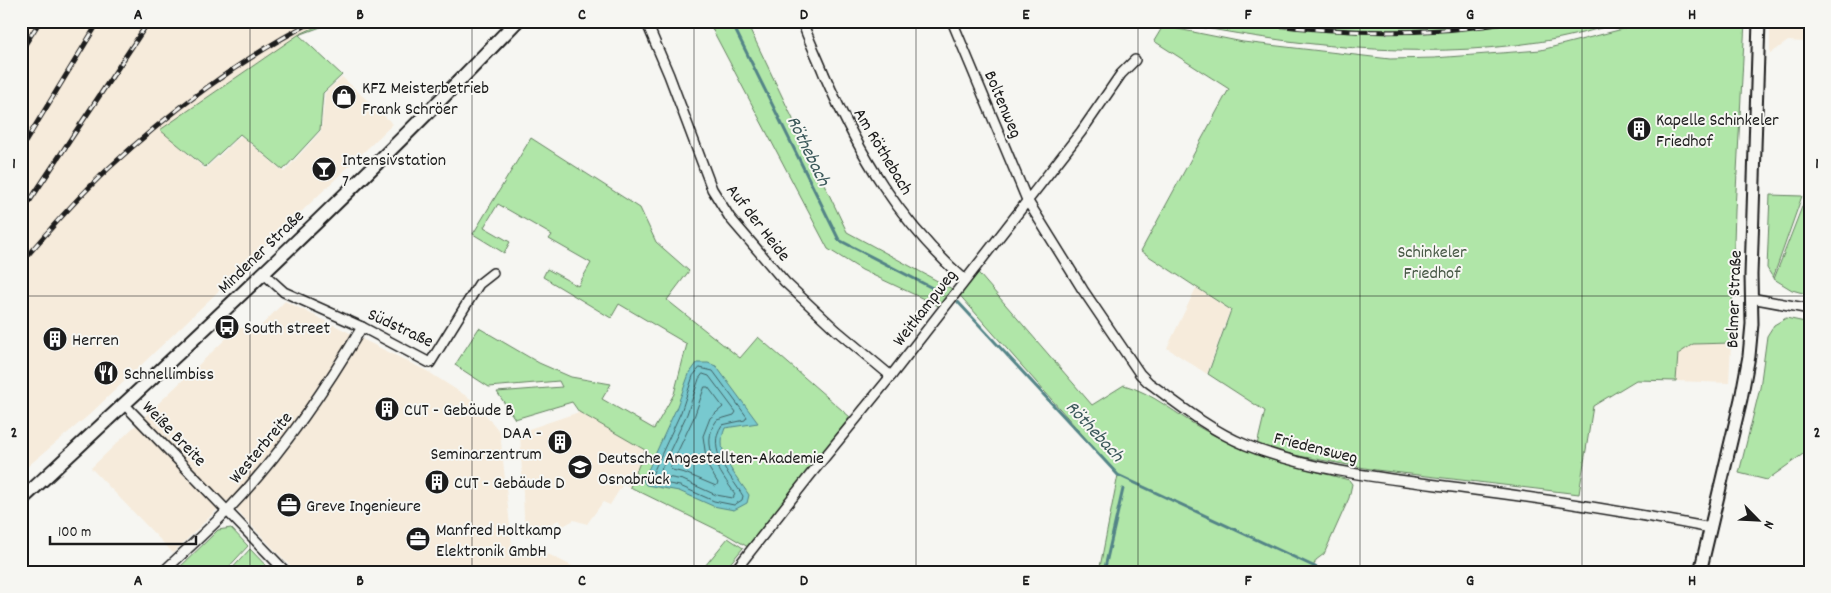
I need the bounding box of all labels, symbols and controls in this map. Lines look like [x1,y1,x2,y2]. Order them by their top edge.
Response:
text: A [134,4,143,27]
text: B [356,4,364,27]
text: C [578,4,586,27]
text: D [800,4,809,27]
text: E [1022,4,1030,27]
text: F [1244,4,1252,27]
text: G [1466,4,1474,27]
text: H [1688,4,1696,27]
street label: Boltenweg [976,67,1027,143]
place label: KFZ Meisterbetrieb Frank Schröer [362,77,489,123]
shop icon: KFZ Meisterbetrieb Frank Schröer [331,84,357,110]
street label: Am Röthebach [846,104,918,201]
place label: Kapelle Schinkeler Friedhof [1656,109,1779,155]
water label: Röthebach [778,112,836,192]
building icon: Kapelle Schinkeler Friedhof [1626,116,1652,142]
place label: Intensivstation 7 [342,149,446,195]
text: 1 [12,153,16,176]
text: 1 [1815,153,1819,176]
bar icon: Intensivstation 7 [311,156,337,182]
street label: Auf der Heide [719,180,795,268]
street label: Mindener Straße [213,205,311,301]
park label: Schinkeler Friedhof [1397,241,1467,287]
street label: Belmer Straße [1721,250,1750,348]
street label: Weitkampweg [888,264,964,353]
street label: Südstraße [363,303,437,355]
bus stop icon: South street [214,314,240,340]
place label: South street [244,317,330,342]
building icon: Herren [42,326,68,352]
place label: Herren [72,329,119,354]
restaurant icon: Schnellimbiss [93,360,119,386]
place label: Schnellimbiss [124,363,214,388]
street label: Weiße Breite [135,396,211,473]
building icon: CUT - Gebäude B [374,396,400,422]
water label: Röthebach [1058,396,1130,470]
place label: CUT - Gebäude B [404,399,514,424]
street label: Westerbreite [224,407,300,490]
text: 2 [11,422,18,445]
place label: DAA - Seminarzentrum [431,422,542,468]
text: 2 [1814,422,1821,445]
street label: Friedensweg [1271,427,1360,472]
building icon: DAA - Seminarzentrum [547,429,573,455]
place label: Deutsche Angestellten-Akademie Osnabrück [598,447,824,493]
school or university icon: Deutsche Angestellten-Akademie Osnabrück [567,454,593,480]
building icon: CUT - Gebäude D [424,469,450,495]
place label: CUT - Gebäude D [454,472,564,497]
office icon: Greve Ingenieure [276,492,302,518]
place label: Greve Ingenieure [306,495,421,520]
north arrow [1734,496,1784,546]
scale bar [50,513,196,545]
text: N [1757,517,1779,532]
place label: Manfred Holtkamp Elektronik GmbH [436,519,561,565]
text: 100 m [58,522,91,544]
office icon: Manfred Holtkamp Elektronik GmbH [405,526,431,552]
text: A [134,570,143,593]
text: B [356,570,364,593]
text: C [578,570,586,593]
text: D [800,570,809,593]
text: E [1022,570,1030,593]
text: F [1244,570,1252,593]
text: G [1466,570,1474,593]
text: H [1688,570,1696,593]

